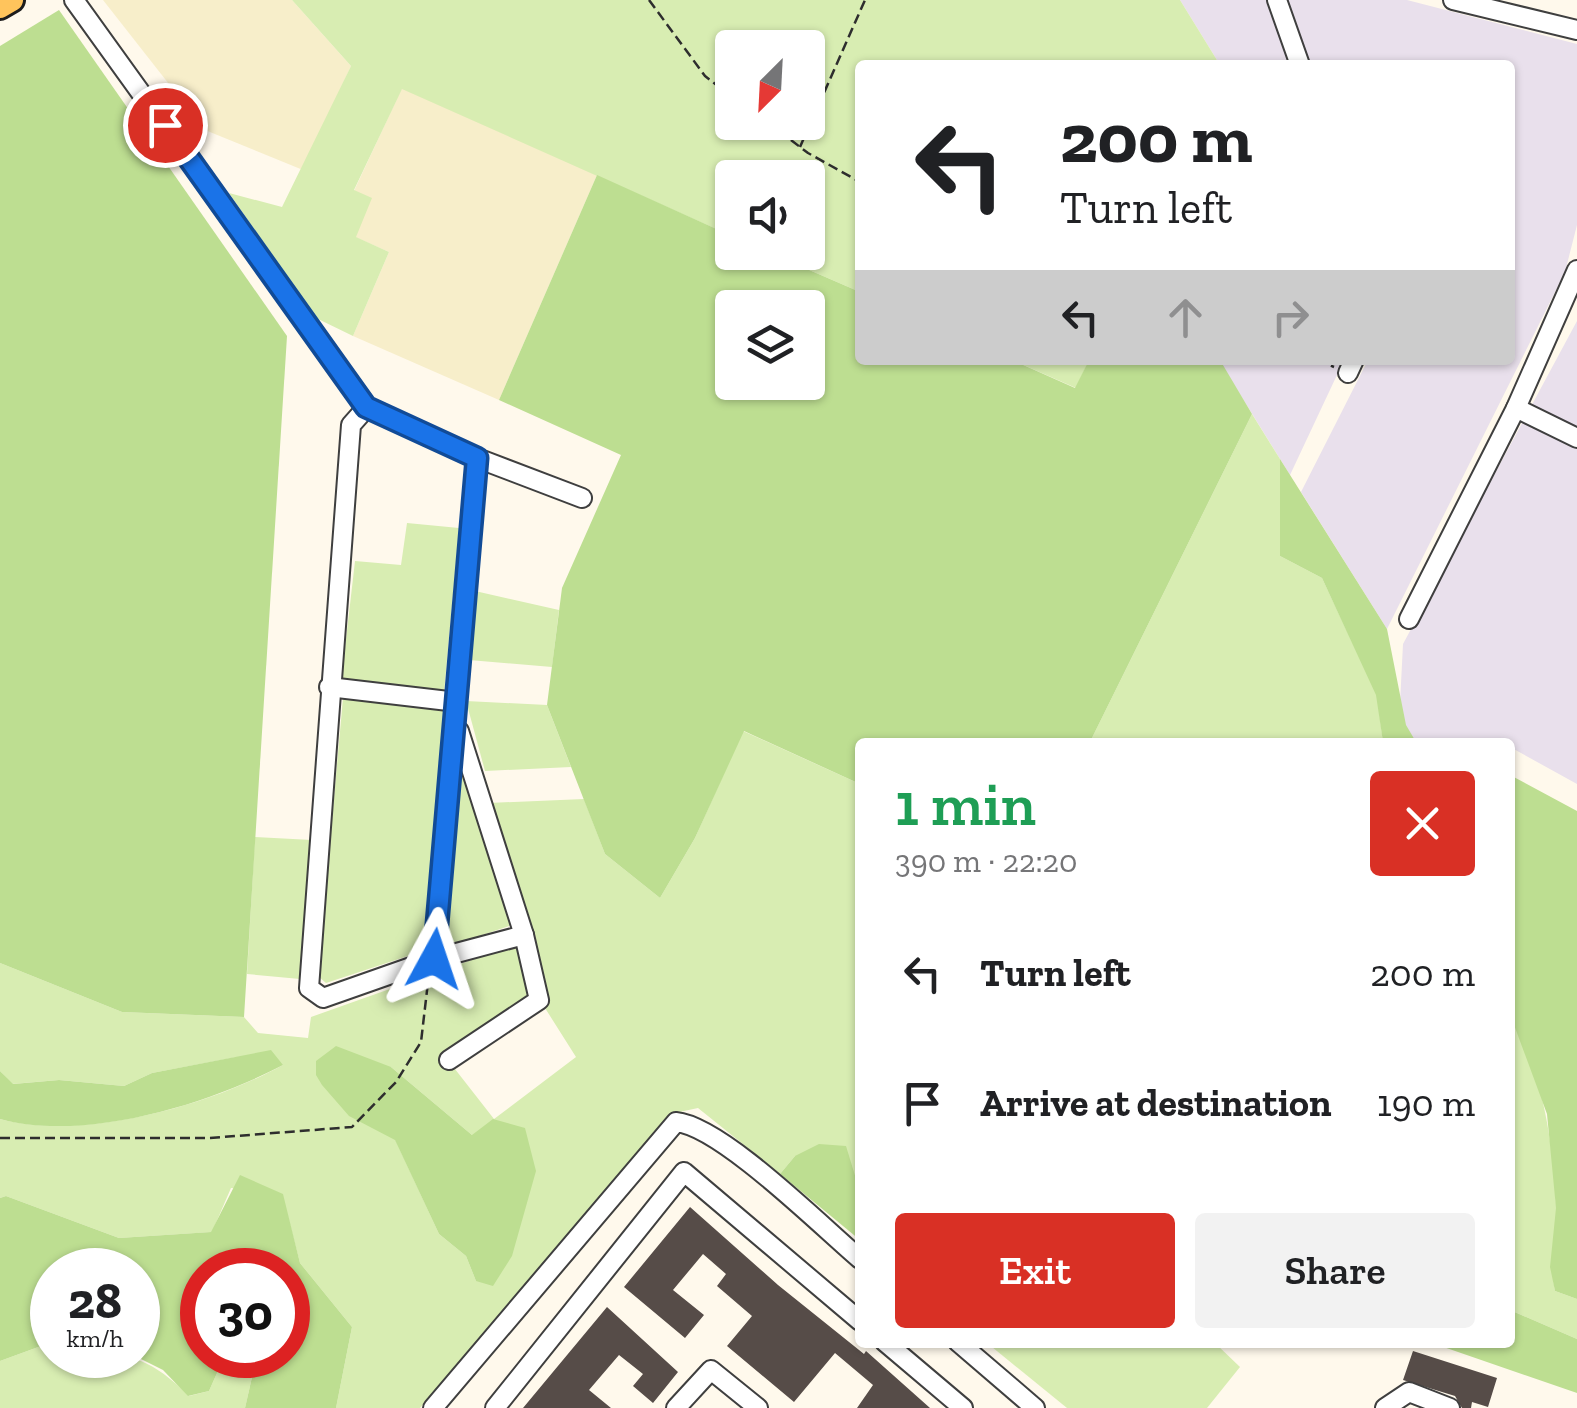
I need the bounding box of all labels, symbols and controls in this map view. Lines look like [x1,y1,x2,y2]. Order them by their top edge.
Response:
north arrow [715,30,825,140]
map controls [715,30,825,400]
pin [123,83,208,168]
text: 200 m [1060,96,1253,180]
icon: arrive [138,98,193,153]
icon: left [895,100,1025,230]
button: sound [715,160,825,270]
text: Turn left [1060,181,1232,235]
button: layers [715,290,825,400]
icon: left [1053,290,1108,345]
icon: ahead [1158,290,1213,345]
icon: right [1263,290,1318,345]
text: 1 min [895,768,1036,840]
button: close [1370,771,1475,876]
text: 390 m · 22:20 [895,842,1078,880]
position arrow [382,907,486,1011]
icon: left [895,946,950,1001]
text: Turn left [980,950,1131,996]
text: 200 m [1370,950,1475,996]
icon: arrive [895,1076,950,1131]
text: Arrive at destination [980,1080,1331,1126]
text: 190 m [1377,1080,1475,1126]
button: Exit [895,1213,1175,1328]
button: Share [1195,1213,1475,1328]
speed limit sign: 30 [180,1248,310,1378]
text: 28 [68,1271,122,1331]
text: km/h [66,1323,124,1353]

